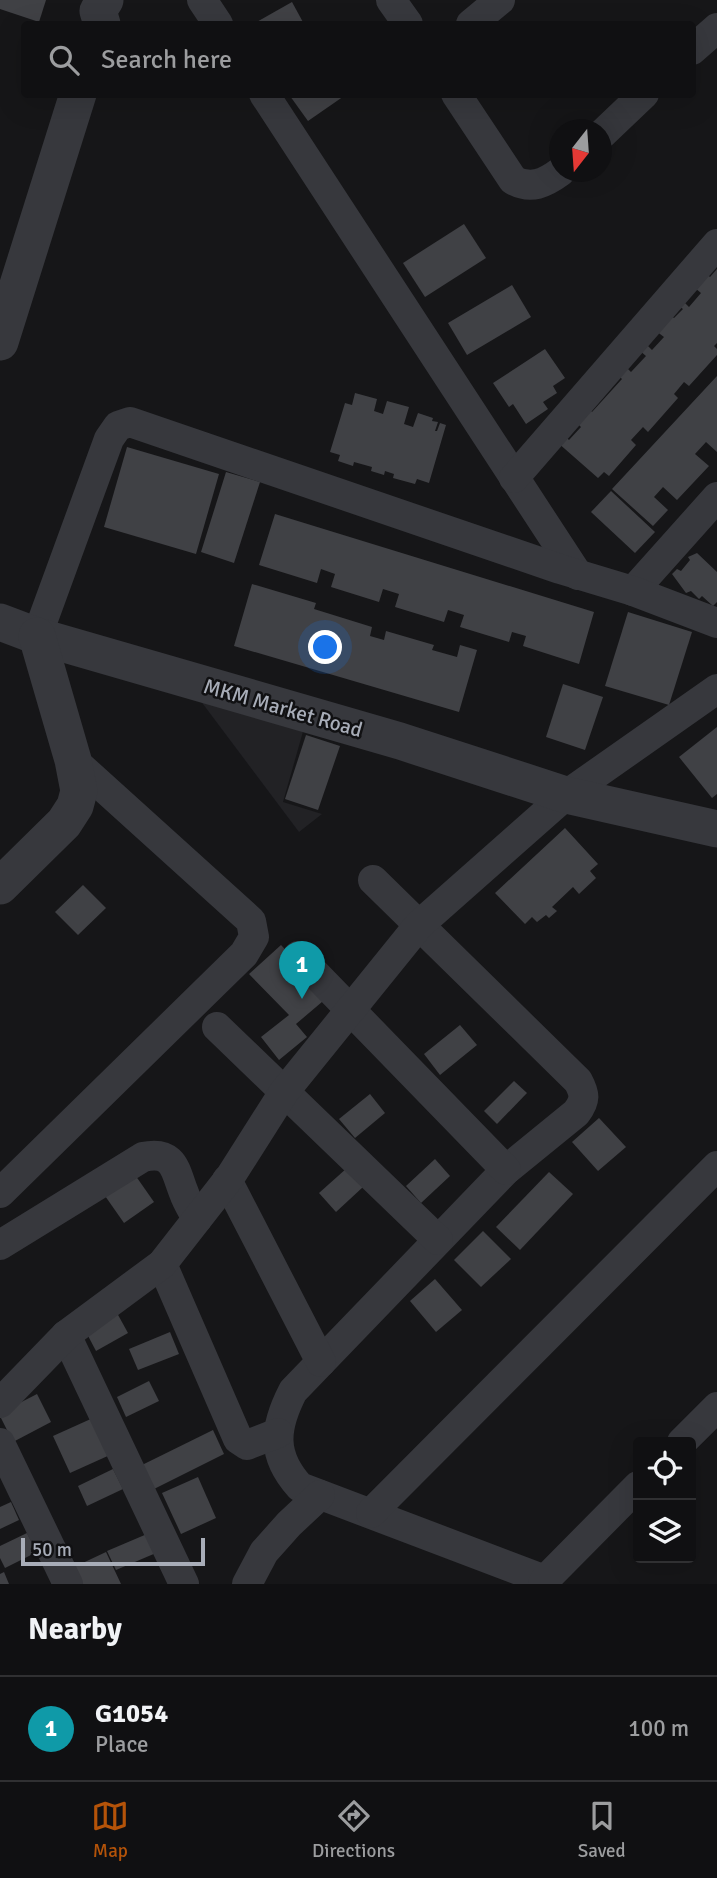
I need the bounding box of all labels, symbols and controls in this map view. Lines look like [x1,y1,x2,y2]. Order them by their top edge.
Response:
search box [21,21,696,98]
icon: search [45,41,83,79]
text: Search here [101,44,232,76]
north arrow [549,119,612,182]
your location [308,630,342,664]
street label: MKM Market Road [201,673,365,743]
pin: 1 [279,941,325,999]
map controls [633,1437,696,1563]
button: locate [633,1437,696,1500]
button: layers [633,1500,696,1563]
scale bar [21,1535,205,1567]
text: 50 m [32,1538,72,1562]
text: Nearby [28,1611,122,1648]
text: G1054 [95,1698,168,1730]
text: 1 [45,1714,57,1743]
text: 100 m [628,1714,689,1743]
text: Place [95,1730,149,1759]
tab: Map [91,1797,129,1863]
tab: Directions [312,1797,395,1863]
tab: Saved [578,1797,626,1863]

